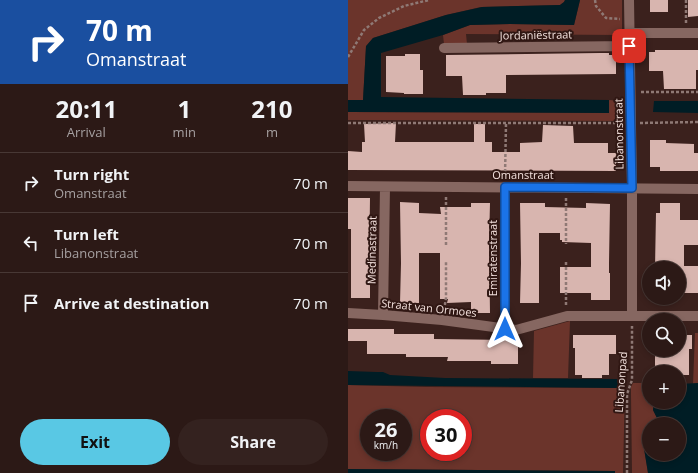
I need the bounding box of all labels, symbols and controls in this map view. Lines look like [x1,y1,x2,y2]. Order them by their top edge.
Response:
text: 70 m [86,11,153,49]
icon: right [20,16,72,68]
street label: Jordaniëstraat [499,26,572,43]
pin [612,29,646,63]
icon: arrive [618,35,640,57]
text: Omanstraat [86,47,186,71]
text: 20:11 [55,92,117,125]
text: 1 [177,92,191,125]
text: 210 [251,92,293,125]
street label: Libanonstraat [610,98,627,170]
text: Arrival [67,123,106,141]
text: min [173,123,196,141]
text: m [266,123,278,141]
text: Turn right [54,164,129,184]
street label: Omanstraat [492,167,554,182]
icon: right [20,172,42,194]
text: 70 m [293,173,328,193]
text: Omanstraat [54,184,127,202]
street label: Medinastraat [363,216,380,284]
street label: Emiratenstraat [485,220,500,296]
text: Turn left [54,224,119,244]
icon: left [20,232,42,254]
text: 70 m [293,233,328,253]
text: Libanonstraat [54,244,138,262]
map controls [642,261,686,461]
button: sound [642,261,686,305]
icon: arrive [20,292,42,314]
text: Arrive at destination [54,293,209,313]
text: 70 m [293,293,328,313]
street label: Straat van Ormoes [381,295,478,320]
position arrow [484,308,526,350]
button: search [642,313,686,357]
street label: Libanonpad [611,351,630,413]
button: + [642,365,686,409]
speed limit sign: 30 [420,409,472,461]
text: 26 [375,416,397,443]
button: − [642,417,686,461]
button: Exit [20,419,170,465]
button: Share [178,419,328,465]
text: km/h [374,438,398,452]

